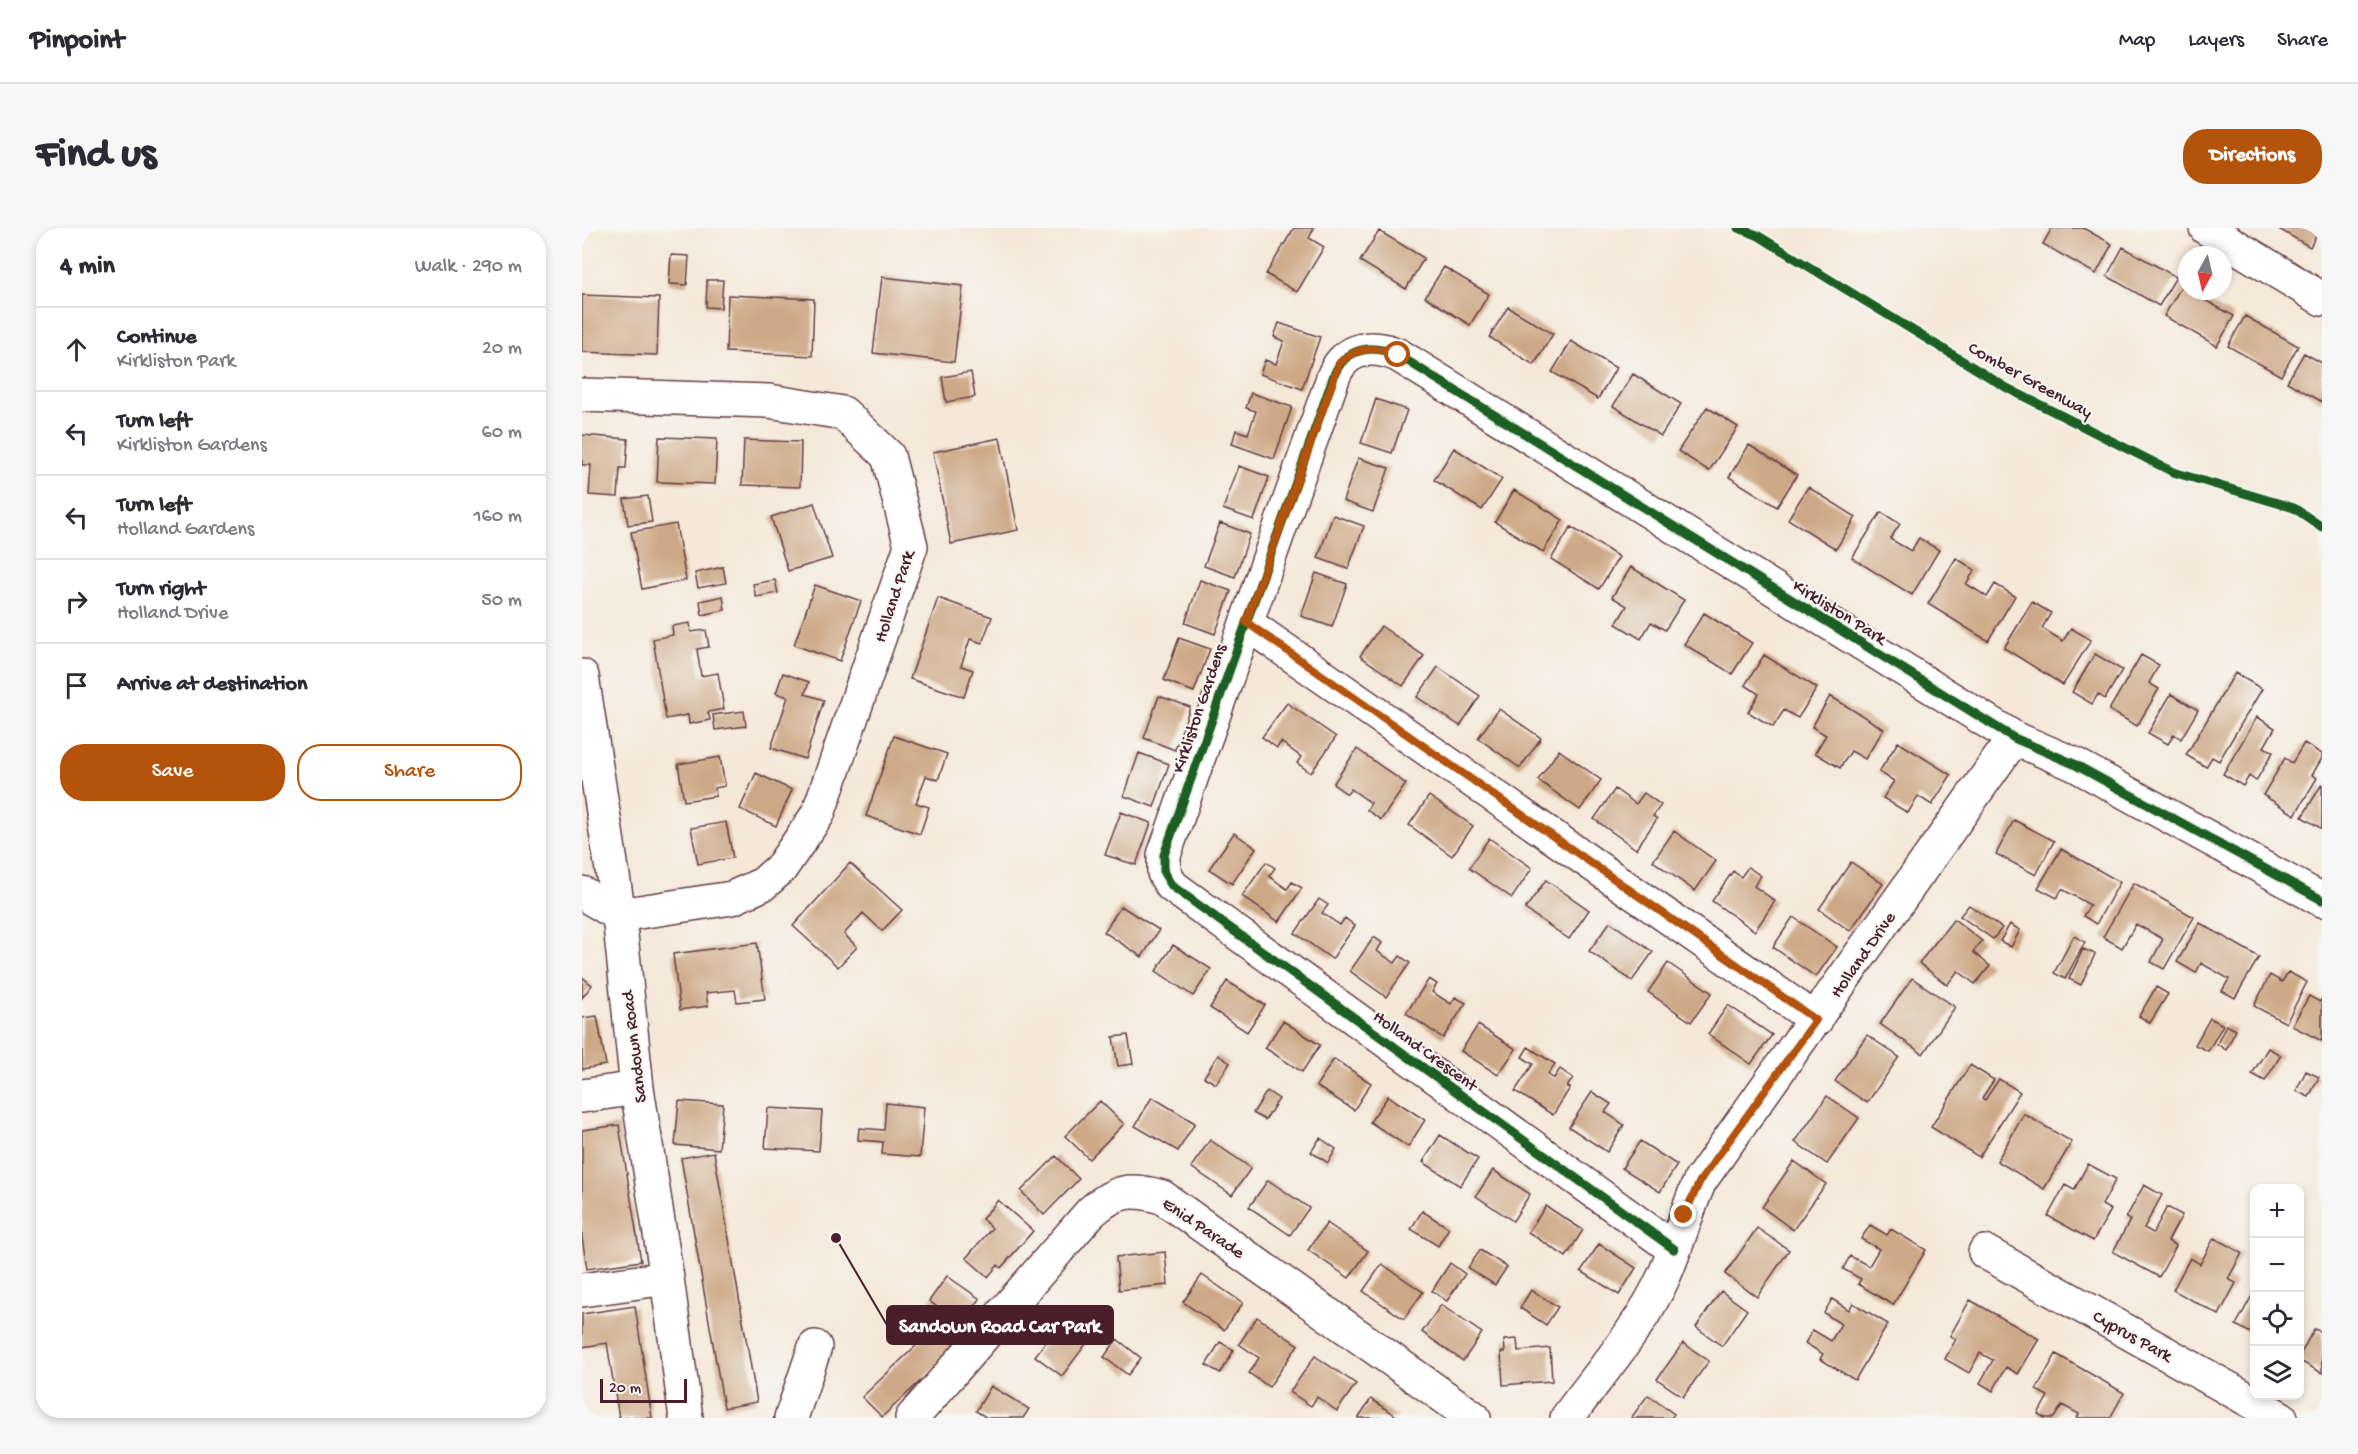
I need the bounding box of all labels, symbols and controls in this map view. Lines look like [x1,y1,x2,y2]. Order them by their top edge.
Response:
text: Pinpoint [30,25,124,58]
text: Map [2119,29,2155,54]
text: Layers [2188,29,2244,54]
text: Share [2277,29,2328,54]
button: Directions [2183,129,2322,184]
text: Find us [36,132,156,181]
north arrow [2178,246,2232,300]
text: 4 min [60,252,115,283]
text: Walk · 290 m [415,256,522,279]
text: Continue [117,325,197,351]
icon: ahead [60,333,93,366]
text: 20 m [482,338,522,361]
street label: Comber Greenway [1964,338,2096,424]
route start [1384,341,1410,367]
text: Kirkliston Park [117,351,235,374]
text: Turn left [117,409,191,435]
icon: left [60,417,93,450]
text: 60 m [482,422,522,445]
text: Kirkliston Gardens [117,435,267,458]
text: Turn left [117,493,191,519]
icon: left [60,501,93,534]
text: 160 m [473,506,522,529]
text: Holland Gardens [117,519,254,542]
street label: Holland Park [871,546,921,645]
street label: Kirkliston Park [1788,576,1891,651]
text: Turn right [117,577,205,603]
icon: right [60,585,93,618]
text: 50 m [481,590,522,613]
text: Holland Drive [117,603,228,626]
street label: Kirkliston Gardens [1168,640,1233,776]
icon: arrive [60,669,93,702]
text: Arrive at destination [117,672,307,698]
button: Save [60,744,285,801]
button: Share [297,744,522,801]
street label: Holland Drive [1827,908,1902,1002]
street label: Sandown Road [618,988,653,1104]
street label: Holland Crescent [1368,1007,1482,1098]
map controls [2250,1184,2304,1400]
button: + [2250,1184,2304,1238]
street label: Enid Parade [1158,1194,1248,1265]
route end [1670,1201,1696,1227]
button: − [2250,1238,2304,1292]
button: locate [2250,1292,2304,1346]
callout: Sandown Road Car Park [887,1306,1113,1344]
street label: Cyprus Park [2088,1307,2177,1369]
text: Sandown Road Car Park [899,1317,1103,1340]
button: layers [2250,1346,2304,1400]
scale bar [600,1376,687,1404]
text: 20 m [609,1380,641,1399]

